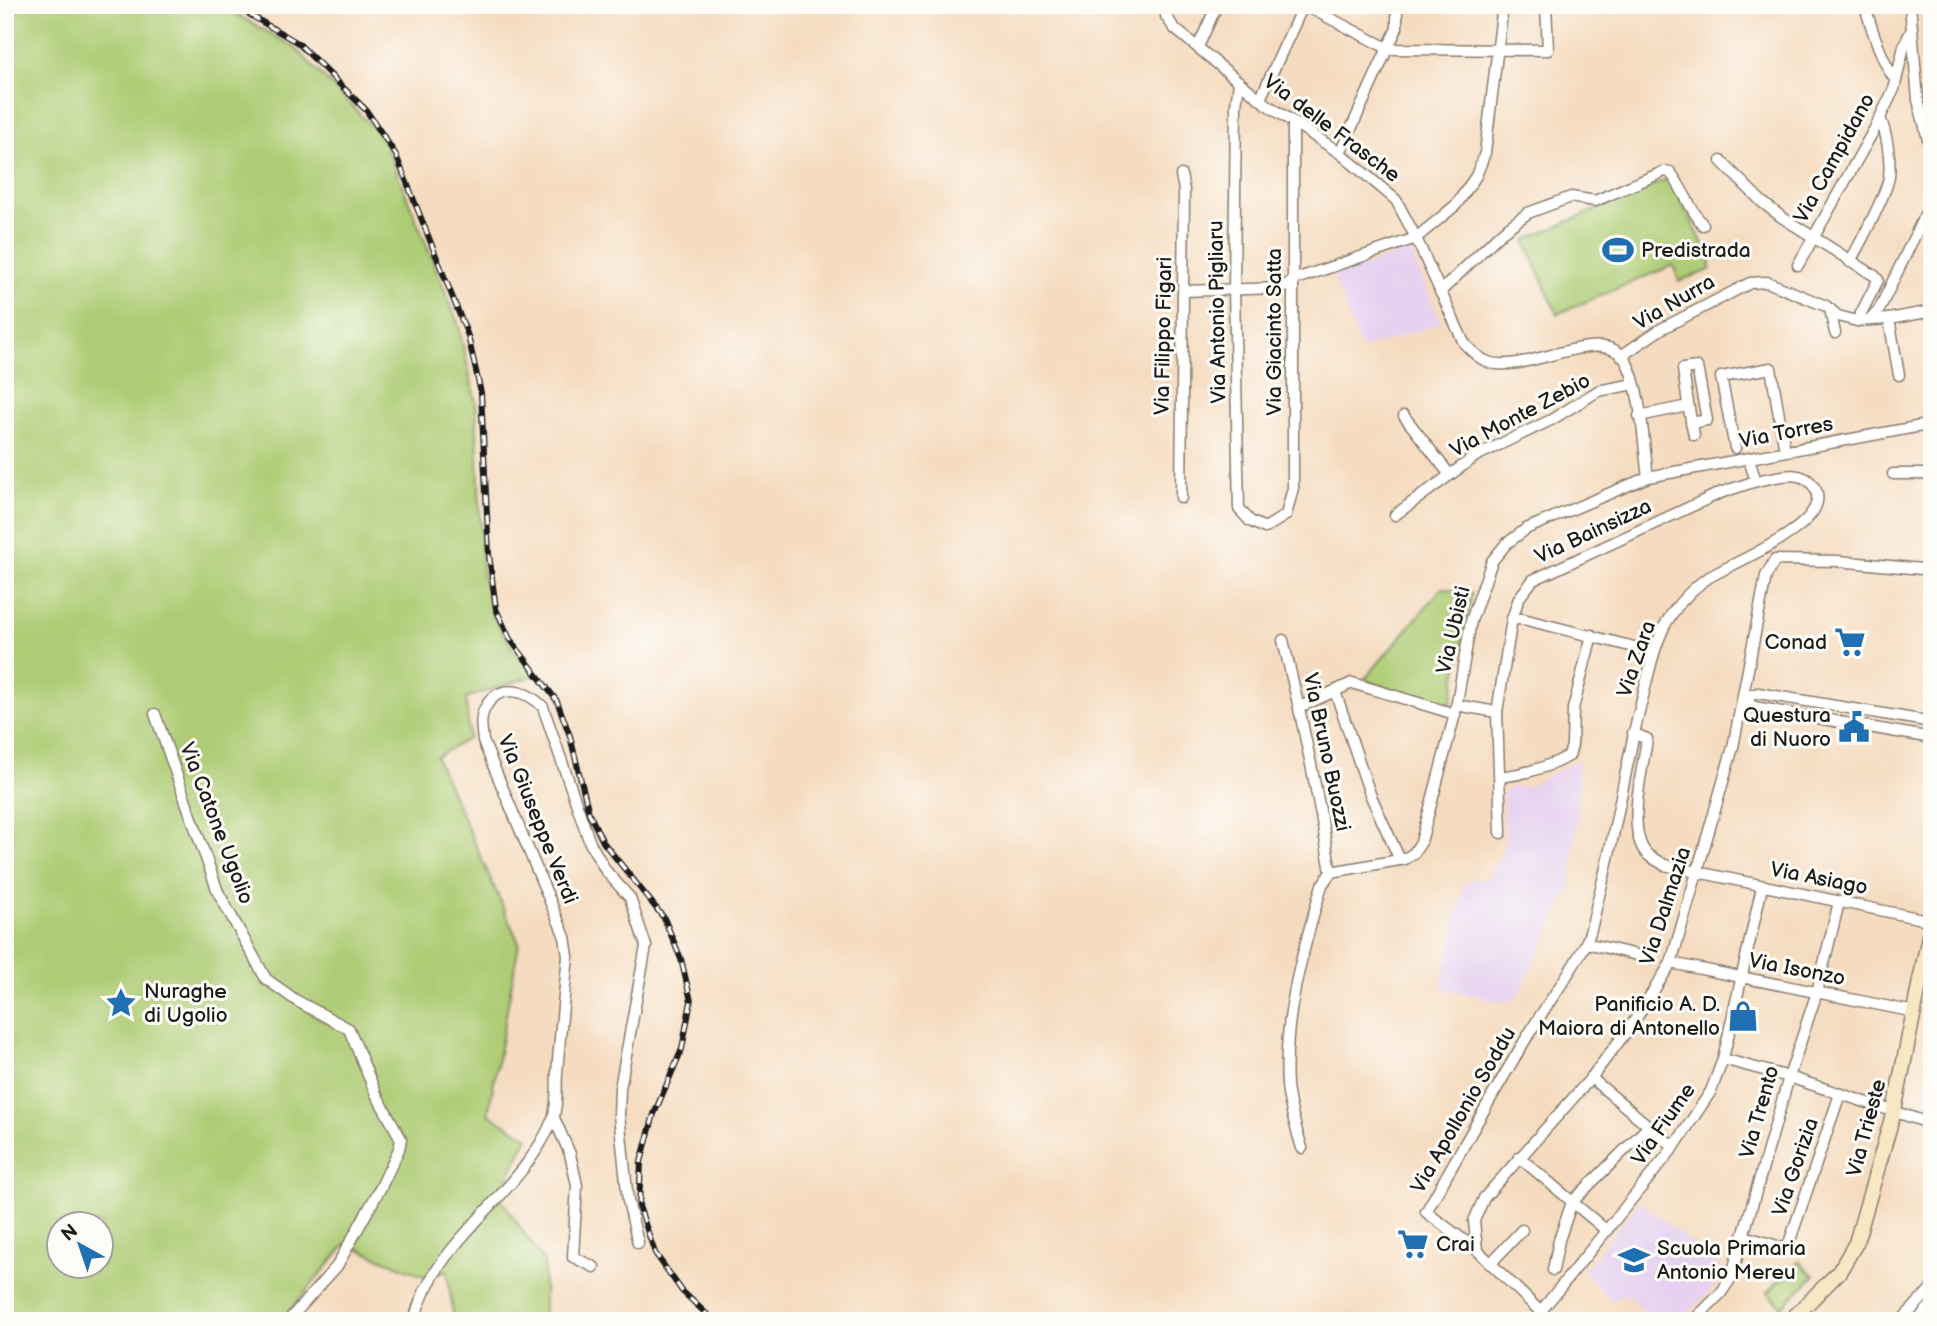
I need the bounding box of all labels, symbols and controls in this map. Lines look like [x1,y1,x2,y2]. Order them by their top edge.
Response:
street label: Via delle Frasche [1258,69,1405,188]
street label: Via Campidano [1788,89,1880,227]
street label: Via Antonio Pigliaru [1203,220,1232,404]
sports icon: Predistrada [1601,233,1635,267]
place label: Predistrada [1641,238,1751,263]
street label: Via Giacinto Satta [1262,248,1287,416]
street label: Via Filippo Figari [1150,257,1177,415]
street label: Via Nurra [1629,269,1719,336]
street label: Via Monte Zebio [1446,368,1595,463]
street label: Via Torres [1737,411,1835,454]
street label: Via Bainsizza [1531,494,1655,569]
street label: Via Ubisti [1431,584,1476,676]
street label: Via Zara [1612,618,1661,701]
supermarket icon: Conad [1833,625,1867,659]
place label: Conad [1764,630,1827,655]
street label: Via Bruno Buozzi [1298,671,1356,834]
place label: Questura di Nuoro [1743,703,1831,752]
public building icon: Questura di Nuoro [1837,710,1871,744]
street label: Via Giuseppe Verdi [492,731,583,908]
street label: Via Catone Ugolio [174,739,259,908]
street label: Via Dalmazia [1635,844,1696,969]
street label: Via Asiago [1768,857,1870,900]
street label: Via Isonzo [1746,948,1847,991]
place label: Nuraghe di Ugolio [144,979,228,1028]
place icon: Nuraghe di Ugolio [104,986,138,1020]
place label: Panificio A. D. Maiora di Antonello [1538,992,1720,1041]
shop icon: Panificio A. D. Maiora di Antonello [1726,999,1760,1033]
street label: Via Apollonio Soddu [1406,1023,1521,1198]
street label: Via Trento [1734,1063,1785,1162]
street label: Via Trieste [1841,1077,1892,1180]
street label: Via Fiume [1626,1078,1701,1170]
street label: Via Gorizia [1767,1115,1824,1220]
north arrow [46,1210,116,1280]
text: N [57,1220,83,1247]
supermarket icon: Crai [1396,1227,1430,1261]
place label: Crai [1436,1232,1475,1257]
place label: Scuola Primaria Antonio Mereu [1657,1236,1806,1285]
school or university icon: Scuola Primaria Antonio Mereu [1617,1243,1651,1277]

